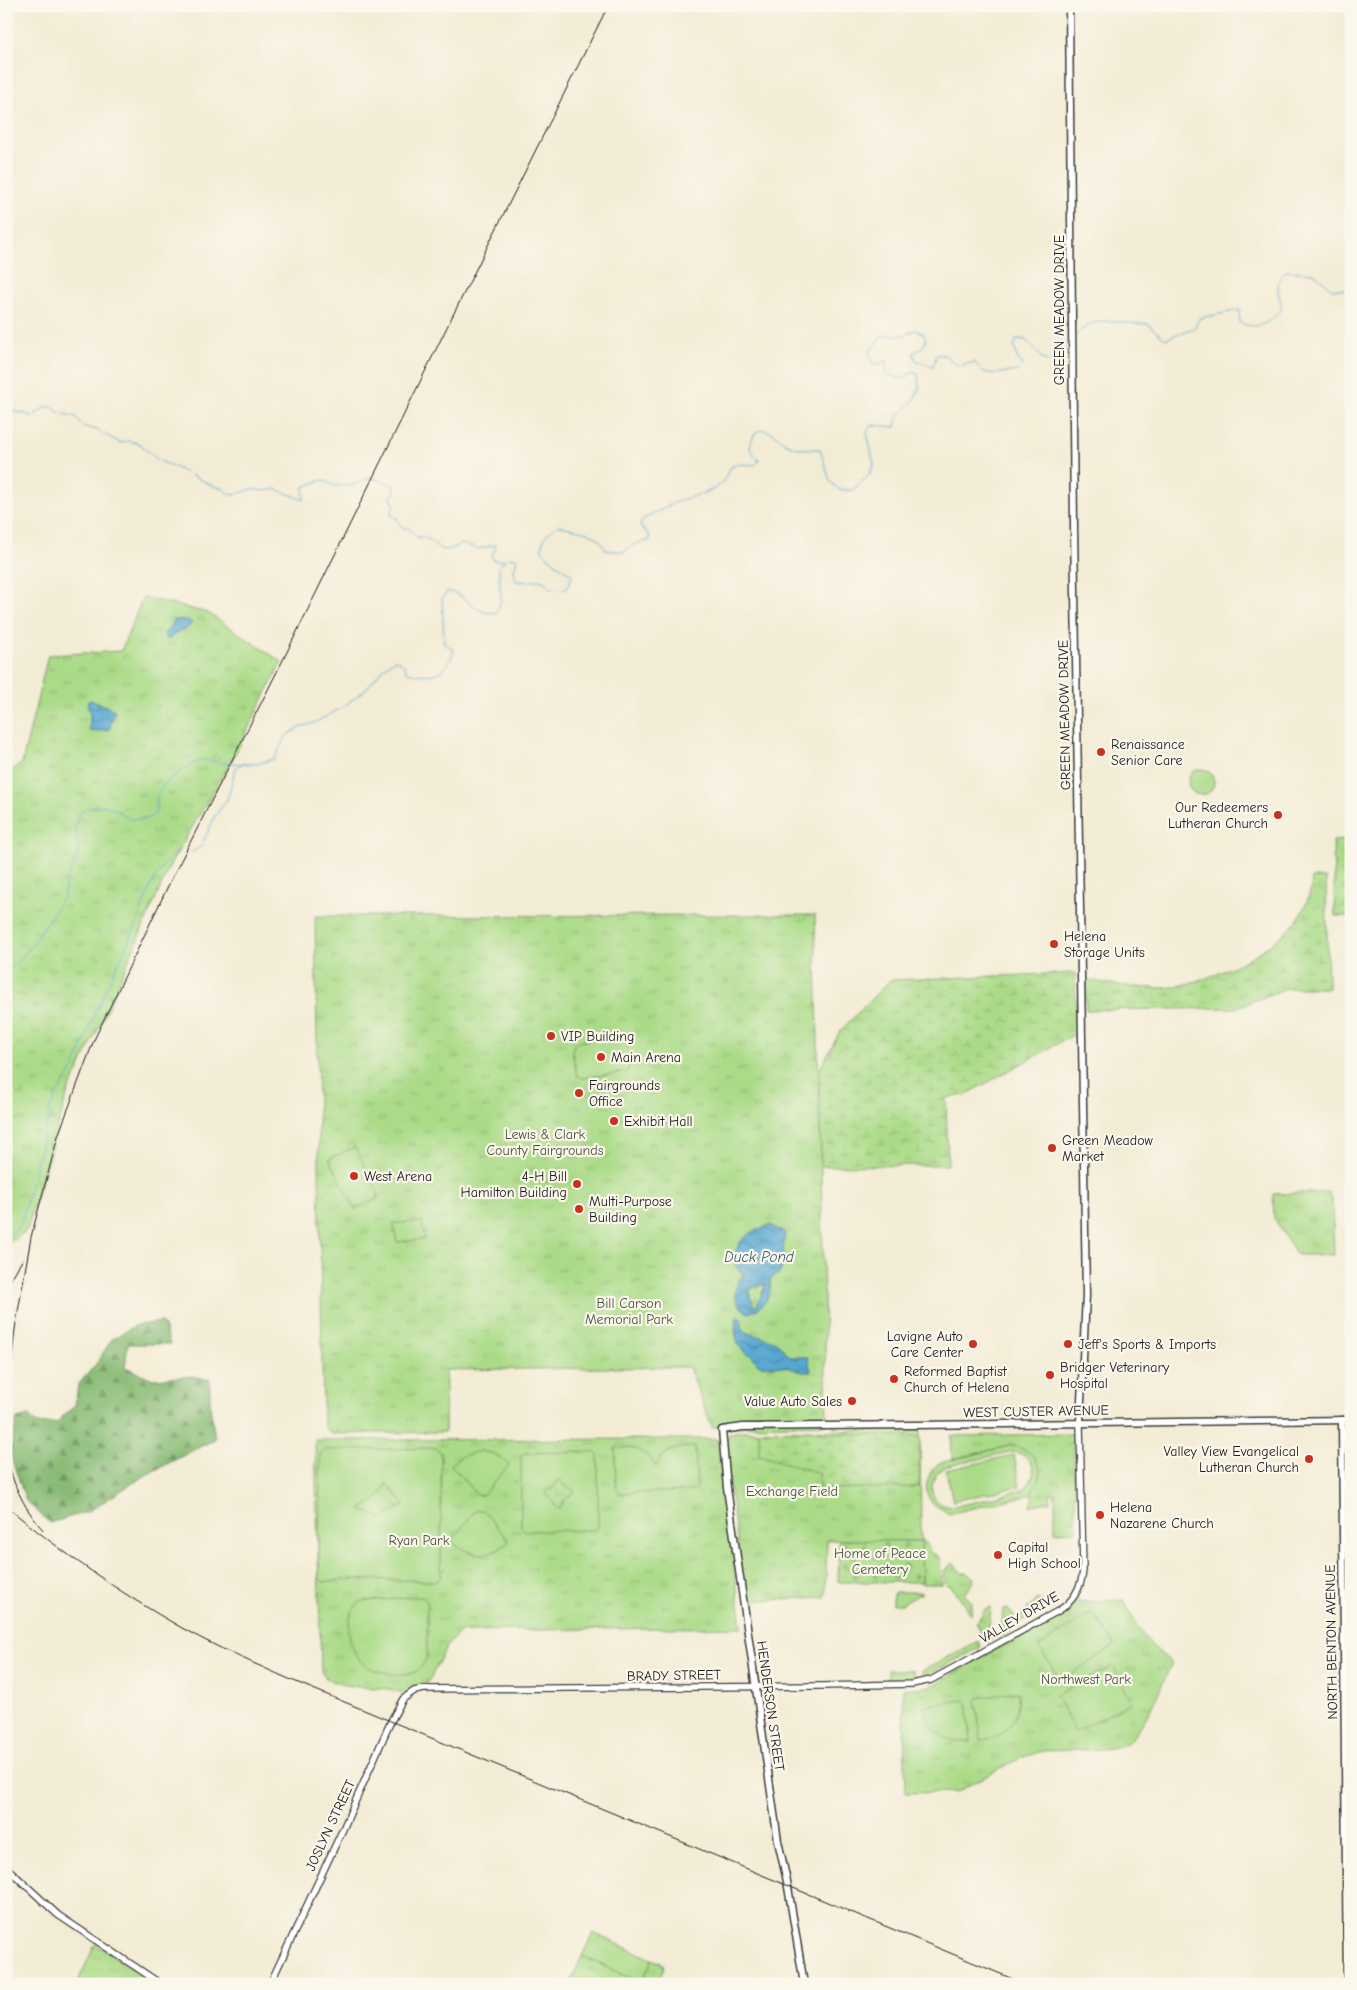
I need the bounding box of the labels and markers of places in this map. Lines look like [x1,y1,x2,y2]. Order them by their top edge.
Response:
place label: Renaissance Senior Care [1111,736,1185,769]
marker: Renaissance Senior Care [1095,746,1107,758]
place label: Our Redeemers Lutheran Church [1168,799,1268,832]
marker: Our Redeemers Lutheran Church [1272,809,1284,821]
place label: Helena Storage Units [1064,928,1145,961]
marker: Helena Storage Units [1048,938,1060,950]
place label: VIP Building [561,1028,634,1045]
marker: VIP Building [545,1030,557,1042]
place label: Main Arena [611,1049,681,1066]
marker: Main Arena [595,1051,607,1063]
place label: Fairgrounds Office [589,1077,660,1110]
marker: Fairgrounds Office [573,1087,585,1099]
place label: Exhibit Hall [624,1113,693,1130]
marker: Exhibit Hall [608,1115,620,1127]
place label: Green Meadow Market [1062,1132,1153,1165]
marker: Green Meadow Market [1046,1142,1058,1154]
place label: West Arena [364,1168,432,1185]
place label: 4-H Bill Hamilton Building [461,1168,567,1201]
marker: West Arena [348,1170,360,1182]
marker: 4-H Bill Hamilton Building [571,1178,583,1190]
place label: Multi-Purpose Building [589,1193,672,1226]
marker: Multi-Purpose Building [573,1203,585,1215]
place label: Lavigne Auto Care Center [887,1328,963,1361]
place label: Jeff's Sports & Imports [1078,1336,1216,1353]
marker: Lavigne Auto Care Center [967,1338,979,1350]
marker: Jeff's Sports & Imports [1062,1338,1074,1350]
place label: Bridger Veterinary Hospital [1060,1359,1170,1392]
place label: Reformed Baptist Church of Helena [904,1363,1009,1396]
marker: Bridger Veterinary Hospital [1044,1369,1056,1381]
marker: Reformed Baptist Church of Helena [888,1373,900,1385]
place label: Value Auto Sales [744,1393,842,1410]
marker: Value Auto Sales [846,1395,858,1407]
place label: Valley View Evangelical Lutheran Church [1164,1443,1299,1476]
marker: Valley View Evangelical Lutheran Church [1303,1453,1315,1465]
place label: Helena Nazarene Church [1110,1499,1214,1532]
marker: Helena Nazarene Church [1094,1509,1106,1521]
place label: Capital High School [1008,1539,1081,1572]
marker: Capital High School [992,1549,1004,1561]

